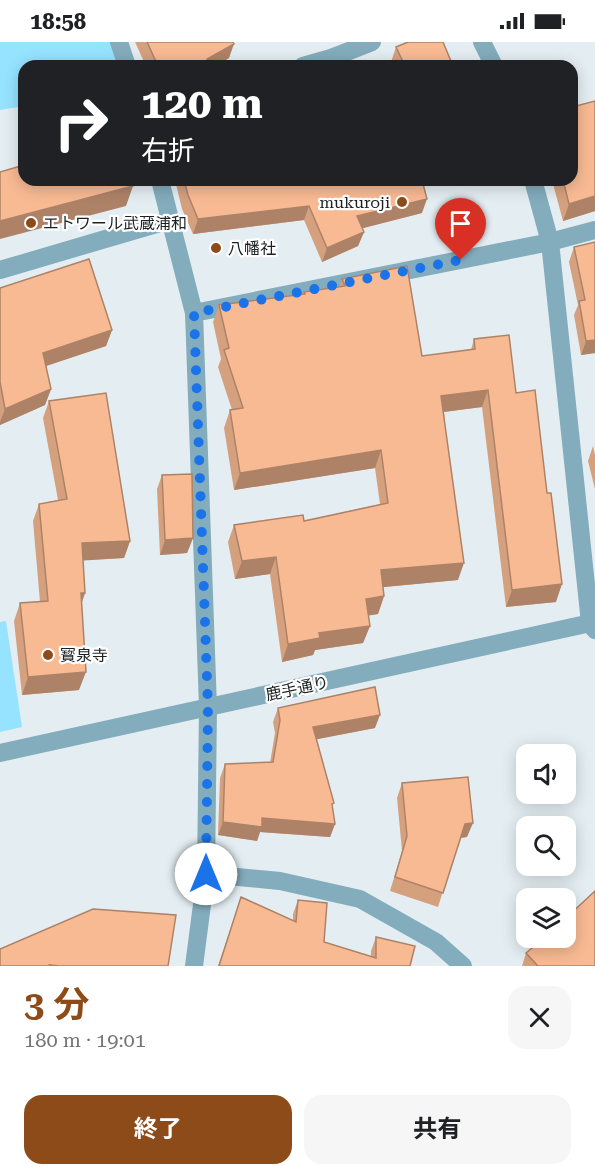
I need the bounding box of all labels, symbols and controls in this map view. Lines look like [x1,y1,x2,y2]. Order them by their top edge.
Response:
text: 18:58 [30,9,86,34]
text: 120 m [141,79,263,128]
icon: right [42,84,120,162]
text: 右折 [141,135,195,167]
place label: mukuroji [320,193,390,212]
marker: mukuroji [395,195,409,209]
pin [435,198,486,260]
icon: arrive [444,207,477,240]
place label: エトワール武蔵浦和 [43,214,187,233]
marker: エトワール武蔵浦和 [24,216,38,230]
place label: 八幡社 [228,239,276,258]
marker: 八幡社 [209,241,223,255]
place label: 寳泉寺 [60,646,108,665]
marker: 寳泉寺 [41,648,55,662]
street label: 鹿手通り [264,673,330,704]
map controls [516,744,576,948]
button: sound [516,744,576,804]
button: search [516,816,576,876]
position arrow [174,842,238,906]
button: layers [516,888,576,948]
text: 3 分 [24,984,89,1026]
button: close [508,986,571,1049]
text: 180 m · 19:01 [24,1028,146,1052]
button: 終了 [24,1095,292,1164]
button: 共有 [304,1095,571,1164]

